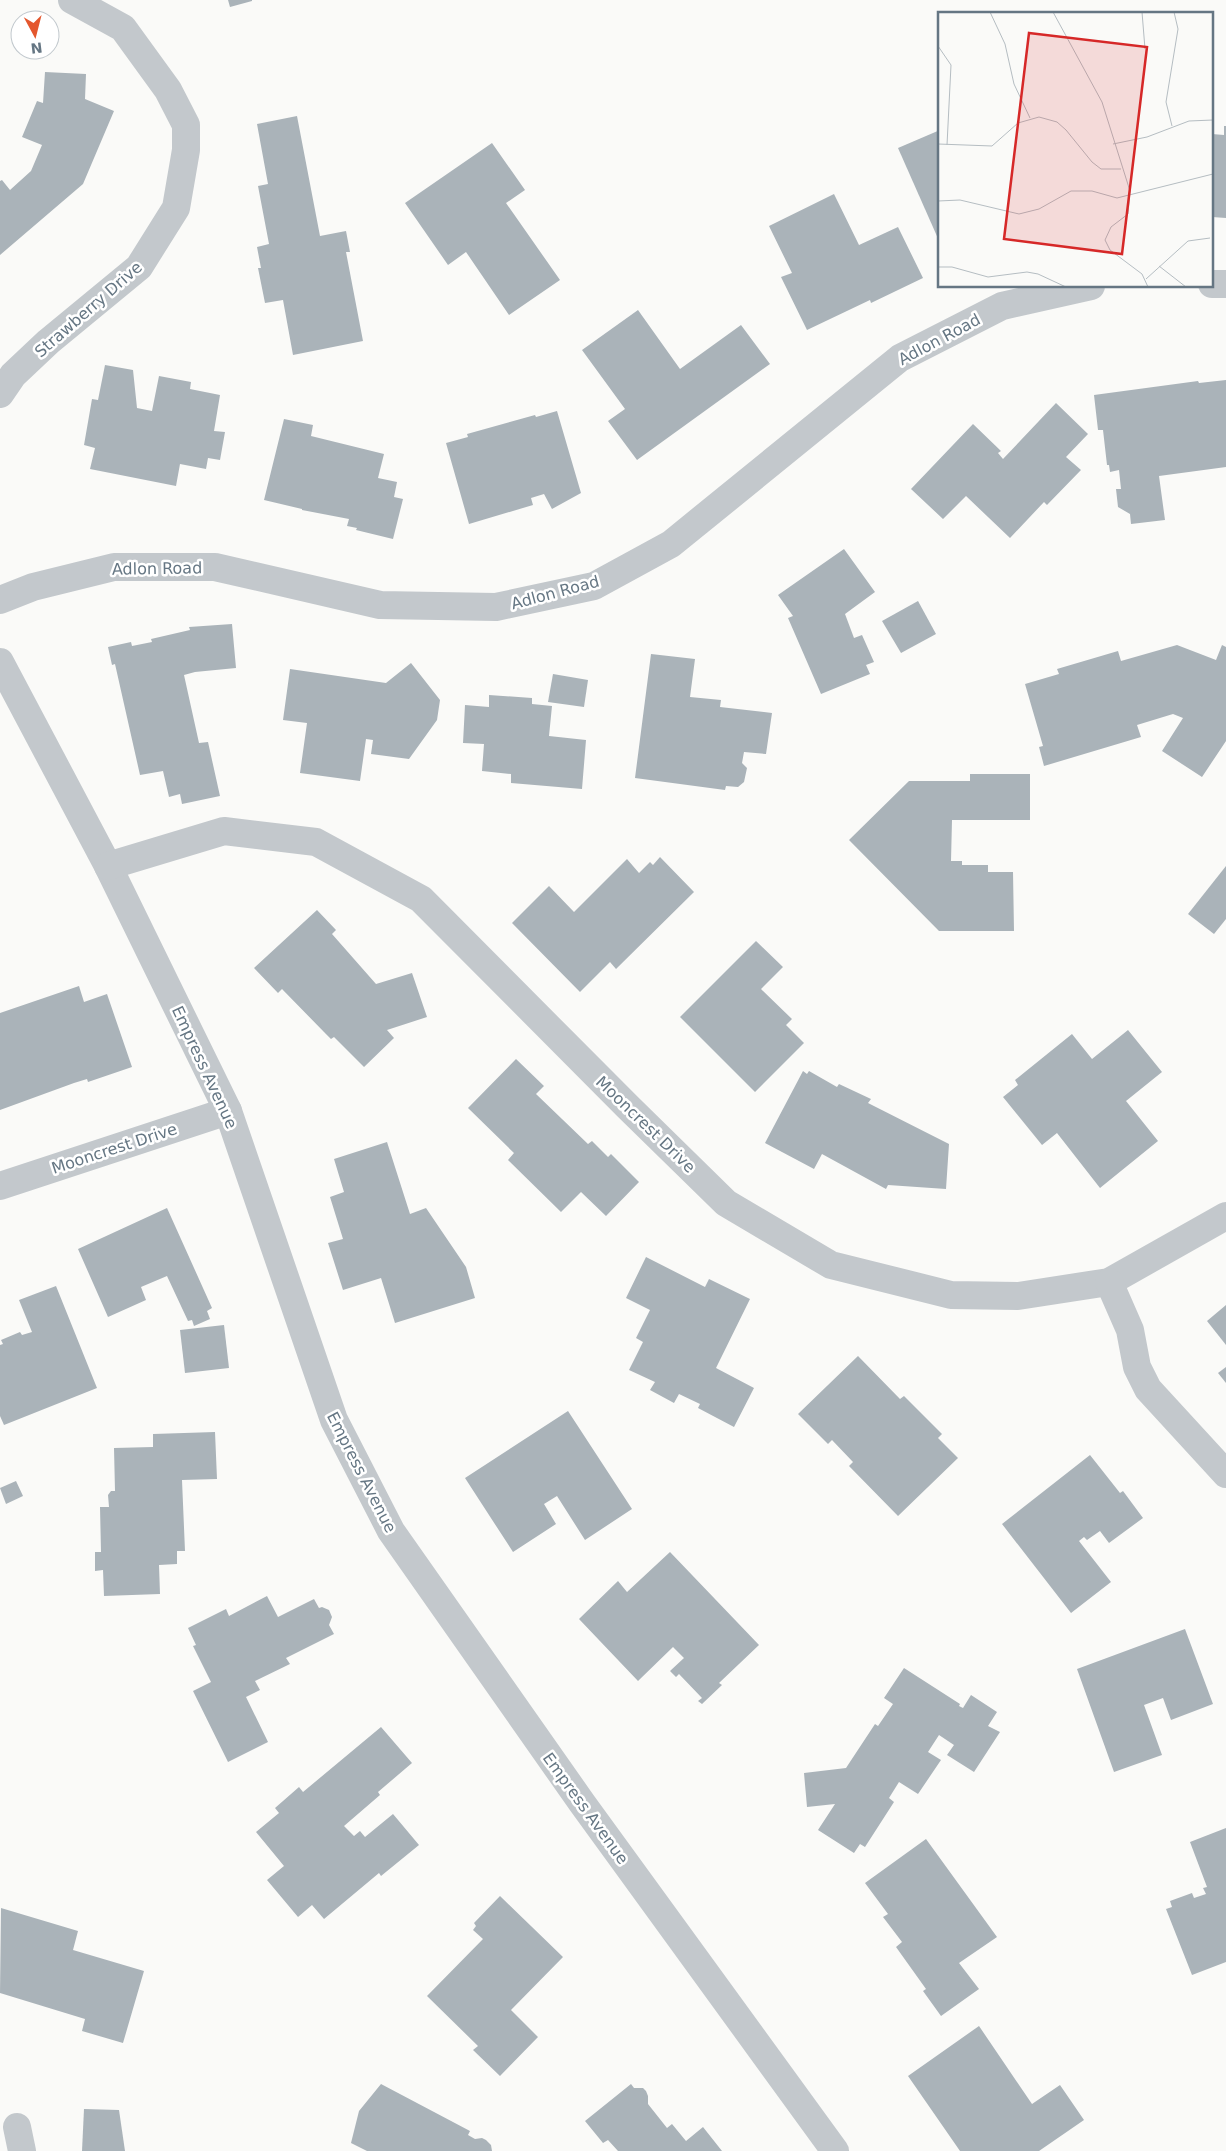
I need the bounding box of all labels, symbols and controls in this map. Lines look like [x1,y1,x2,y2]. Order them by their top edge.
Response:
north arrow [10,10,60,60]
inset map [938,12,1214,288]
text: N [30,39,43,57]
street label: Strawberry Drive [31,258,146,361]
street label: Adlon Road [895,310,984,369]
street label: Adlon Road [112,558,202,579]
street label: Adlon Road [509,572,601,613]
street label: Empress Avenue [168,1003,241,1132]
street label: Mooncrest Drive [592,1072,699,1177]
street label: Mooncrest Drive [49,1119,179,1178]
street label: Empress Avenue [323,1409,400,1536]
street label: Empress Avenue [539,1749,632,1868]

